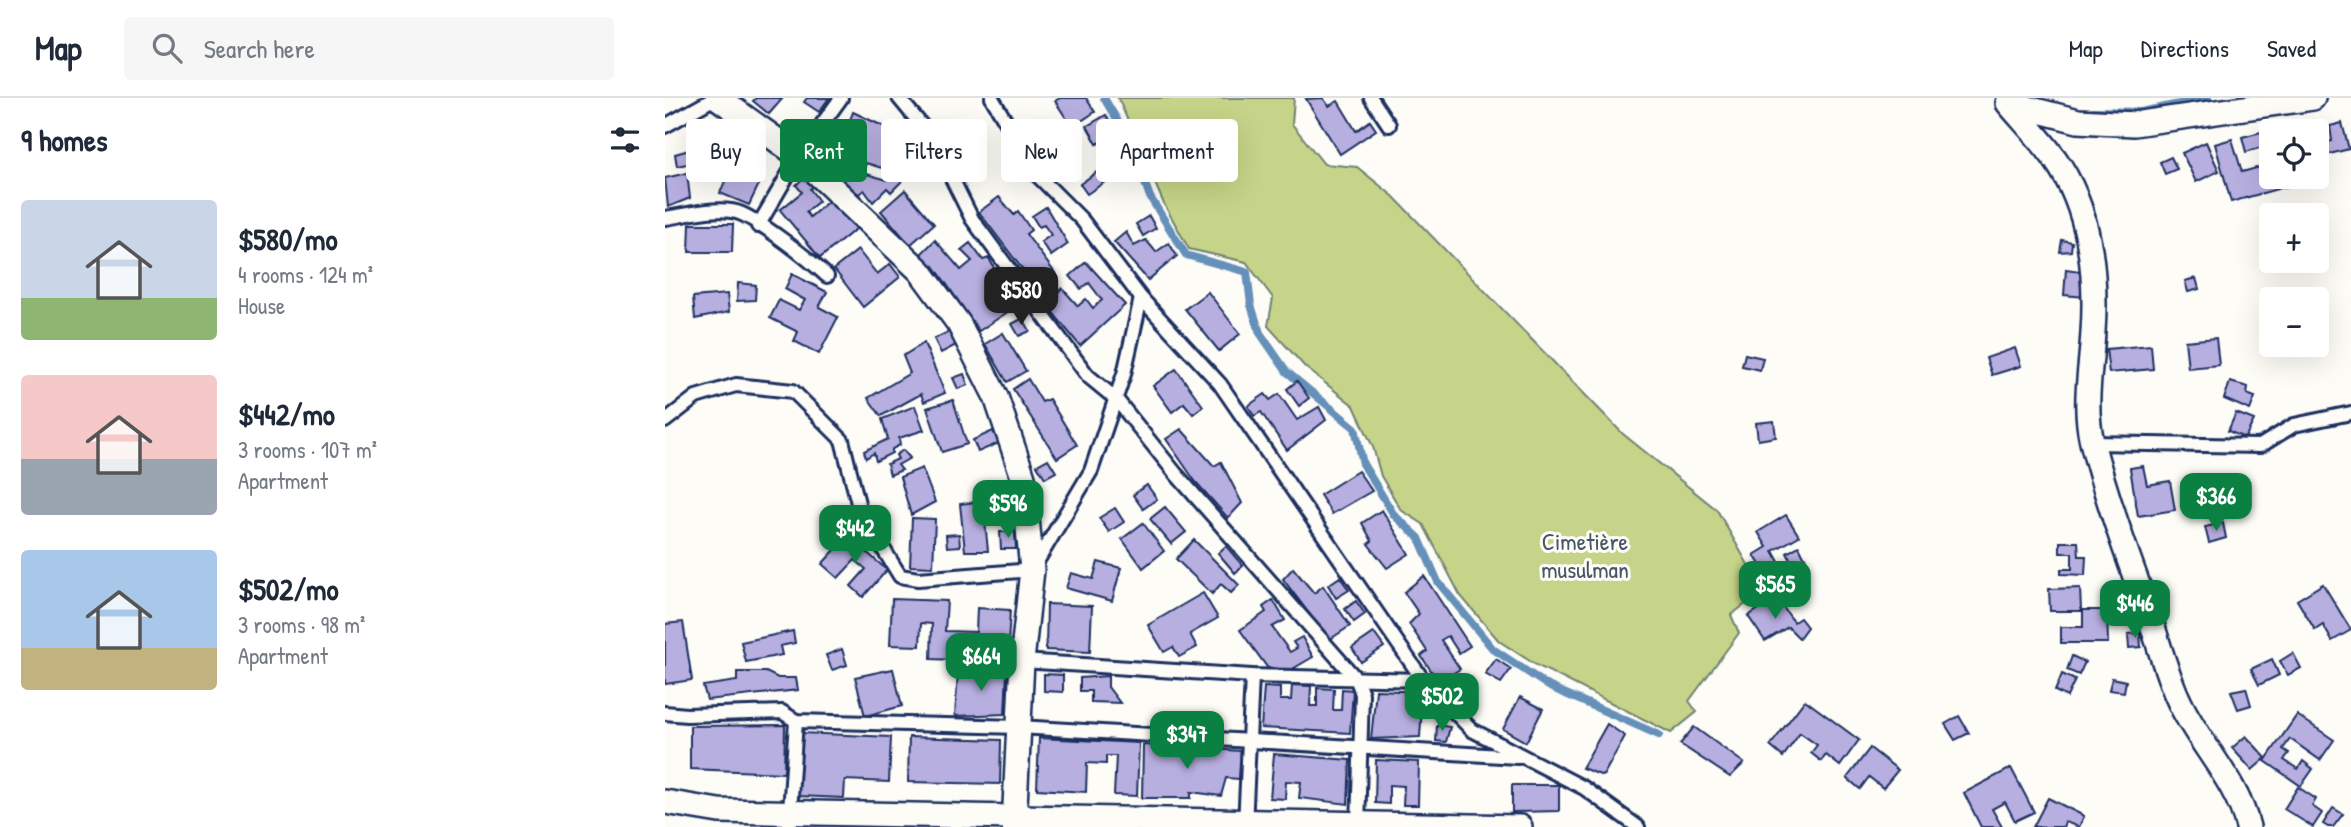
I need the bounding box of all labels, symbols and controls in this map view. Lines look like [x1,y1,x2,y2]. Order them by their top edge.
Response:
search box [124,17,614,80]
text: Map [35,26,82,70]
icon: search [148,29,186,67]
text: Search here [204,31,315,66]
text: Map [2069,32,2103,64]
text: Directions [2141,32,2229,64]
text: Saved [2267,32,2316,64]
chip: Buy [686,119,766,182]
chip: Rent [780,119,867,182]
chip: Filters [881,119,987,182]
chip: New [1001,119,1082,182]
chip: Apartment [1096,119,1238,182]
map controls [2259,119,2329,357]
button: locate [2259,119,2329,189]
text: 9 homes [21,120,108,160]
icon: filters [606,121,644,159]
button: + [2259,203,2329,273]
text: $580/mo [238,219,338,259]
icon: home [77,228,161,312]
text: 4 rooms · 124 m² [238,259,373,290]
pin: $580 [980,268,1062,327]
text: $580 [1000,274,1042,305]
button: − [2259,287,2329,357]
text: House [238,290,285,321]
text: $442/mo [238,394,335,434]
icon: home [77,403,161,487]
text: 3 rooms · 107 m² [238,434,377,465]
text: Apartment [238,465,328,496]
pin: $366 [2175,474,2257,533]
pin: $596 [967,480,1049,540]
text: $366 [2196,480,2236,511]
text: $596 [988,487,1028,518]
pin: $442 [814,505,896,565]
text: $442 [835,512,875,543]
park label: Cimetière musulman [1541,525,1629,585]
pin: $565 [1734,561,1816,621]
text: $565 [1755,568,1795,599]
text: $502/mo [238,569,339,609]
icon: home [77,578,161,662]
pin: $446 [2094,580,2176,640]
text: $446 [2116,587,2154,618]
text: 3 rooms · 98 m² [238,609,365,640]
pin: $664 [940,634,1022,693]
text: Apartment [238,640,328,671]
text: $664 [962,640,1000,671]
pin: $502 [1401,674,1483,733]
text: $502 [1421,680,1463,711]
pin: $347 [1146,712,1228,771]
text: $347 [1166,718,1208,749]

